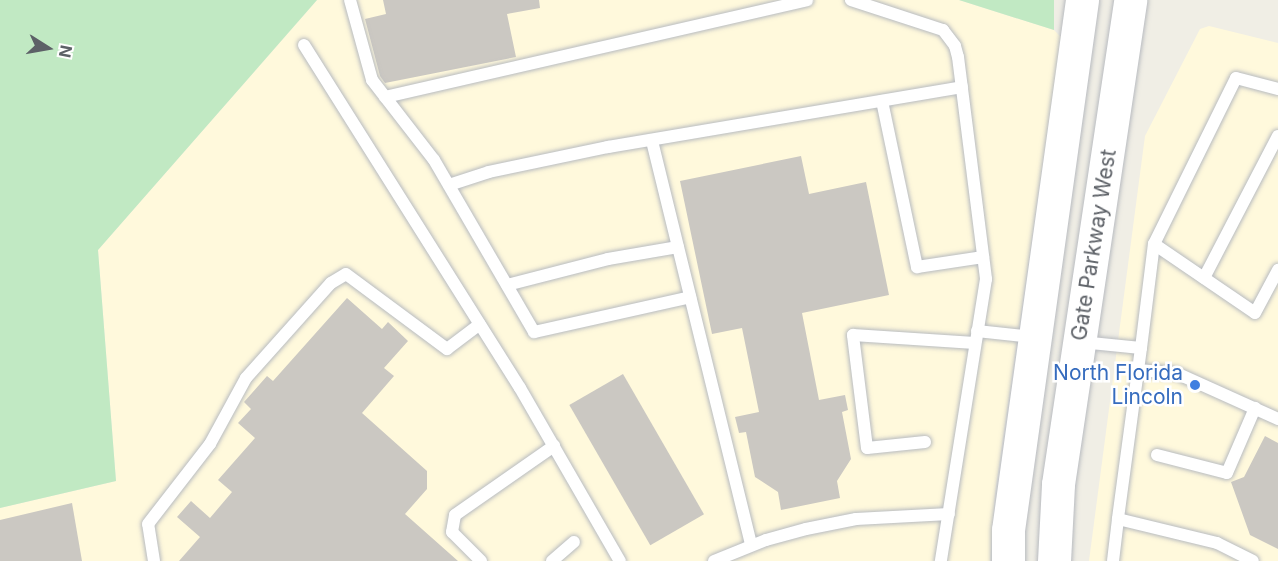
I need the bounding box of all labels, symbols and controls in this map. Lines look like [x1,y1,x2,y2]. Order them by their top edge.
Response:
north arrow [18,18,78,78]
text: N [55,44,77,59]
street label: Gate Parkway West [1066,147,1122,343]
place label: North Florida Lincoln [1053,360,1183,410]
marker: North Florida Lincoln [1188,378,1202,392]

